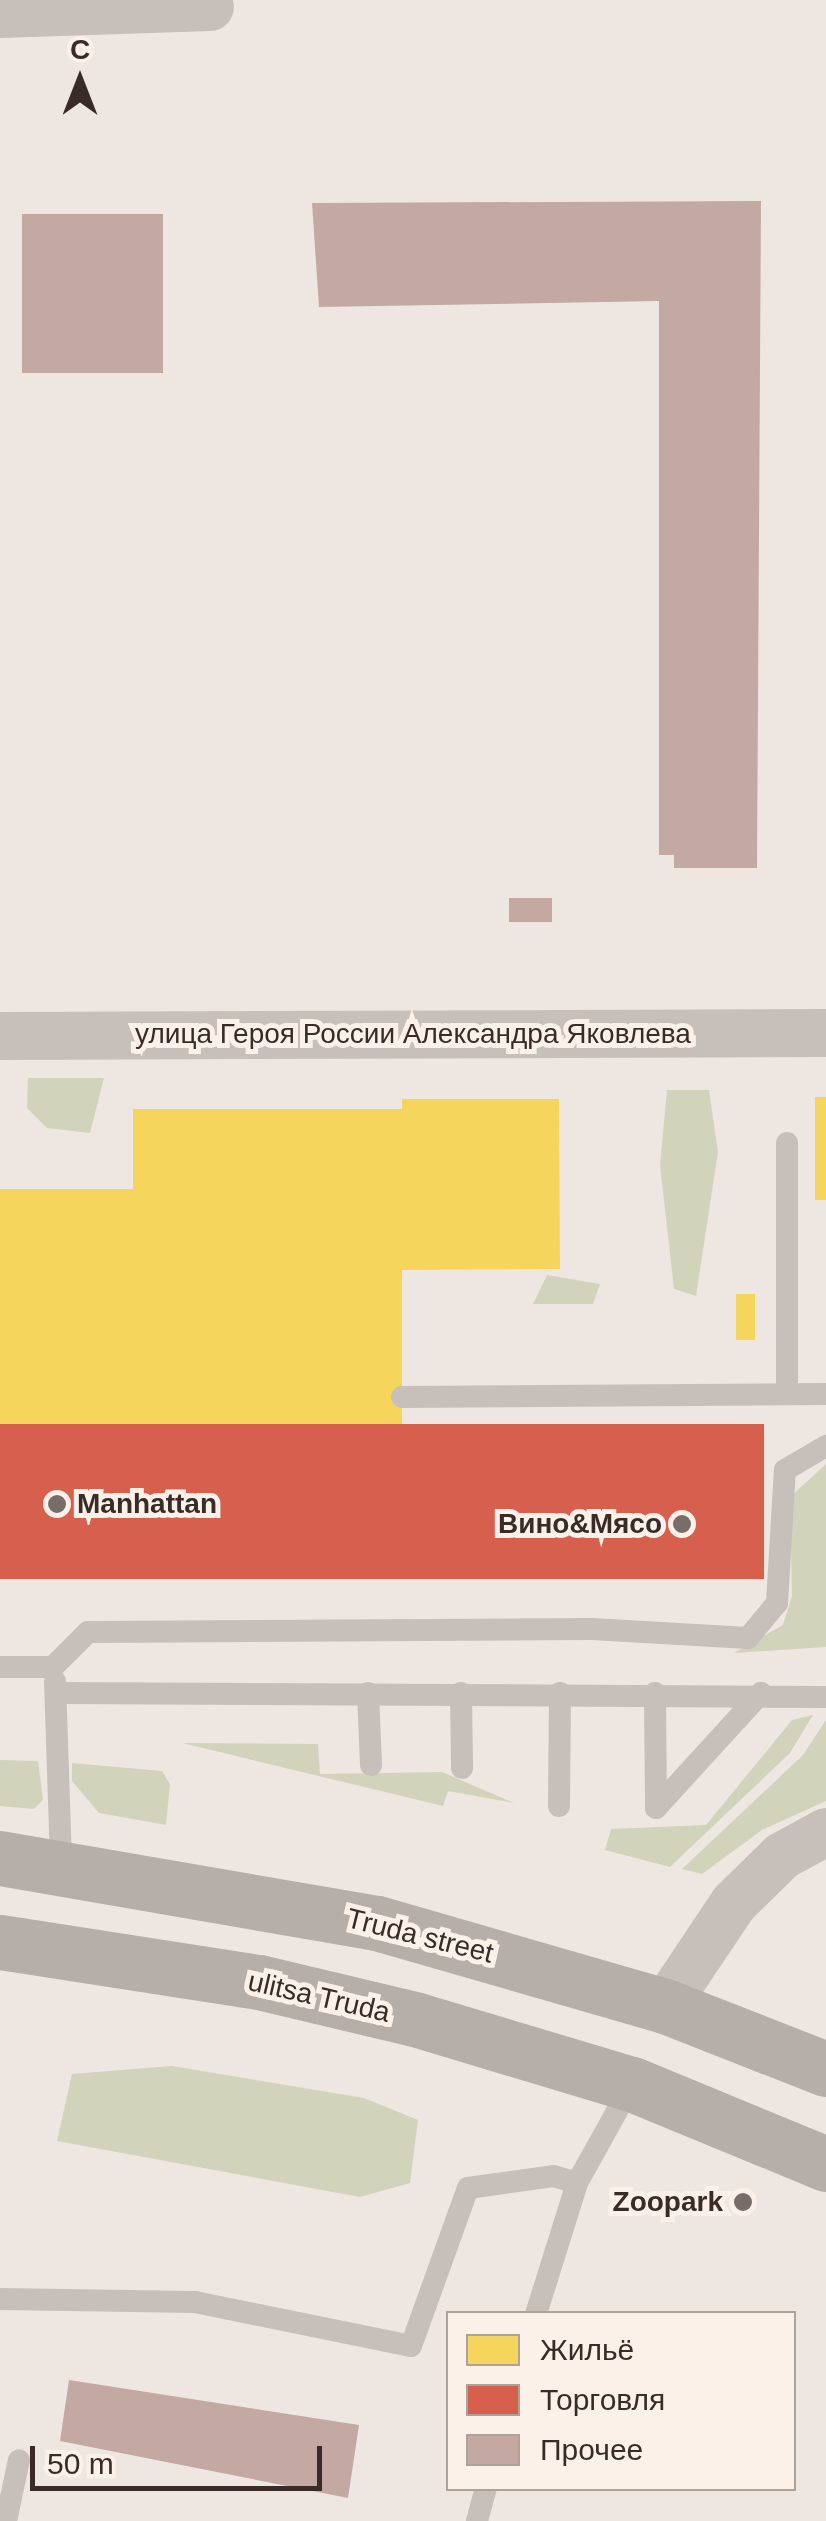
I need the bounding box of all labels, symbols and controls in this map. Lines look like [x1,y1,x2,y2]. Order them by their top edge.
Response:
north arrow [30,30,130,130]
text: С [70,34,90,65]
street label: улица Героя России Александра Яковлева [135,1017,691,1051]
place label: Manhattan [77,1487,217,1521]
marker: Manhattan [46,1493,68,1515]
place label: Вино&Мясо [498,1507,662,1541]
marker: Вино&Мясо [671,1513,693,1535]
street label: Truda street [343,1902,497,1970]
street label: ulitsa Truda [244,1964,394,2030]
place label: Zoopark [613,2185,723,2219]
marker: Zoopark [732,2191,754,2213]
legend [446,2311,796,2491]
text: Жильё [540,2333,634,2366]
text: Торговля [540,2383,665,2416]
scale bar [35,2426,328,2488]
text: Прочее [540,2433,643,2466]
text: 50 m [47,2447,114,2480]

